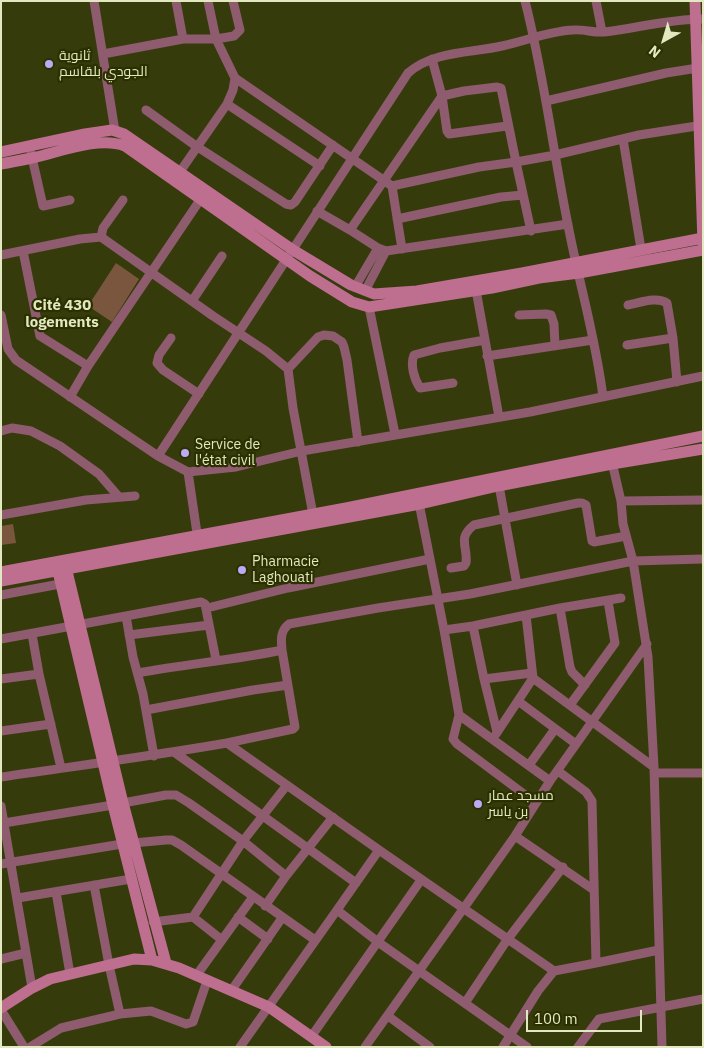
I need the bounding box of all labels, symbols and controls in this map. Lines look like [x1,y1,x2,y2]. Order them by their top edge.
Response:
north arrow [639,15,689,65]
text: N [645,41,664,62]
place label: ثانوية الجودي بلقاسم [59,48,148,80]
marker: ثانوية الجودي بلقاسم [43,58,55,70]
district label: Cité 430 logements [25,297,99,332]
place label: Service de l'état civil [195,437,260,470]
marker: Service de l'état civil [179,447,191,459]
place label: Pharmacie Laghouati [252,554,319,586]
marker: Pharmacie Laghouati [236,564,248,576]
place label: مسجد عمار بن ياسر [488,788,554,820]
marker: مسجد عمار بن ياسر [472,798,484,810]
scale bar [529,1000,645,1032]
text: 100 m [534,1009,578,1028]

